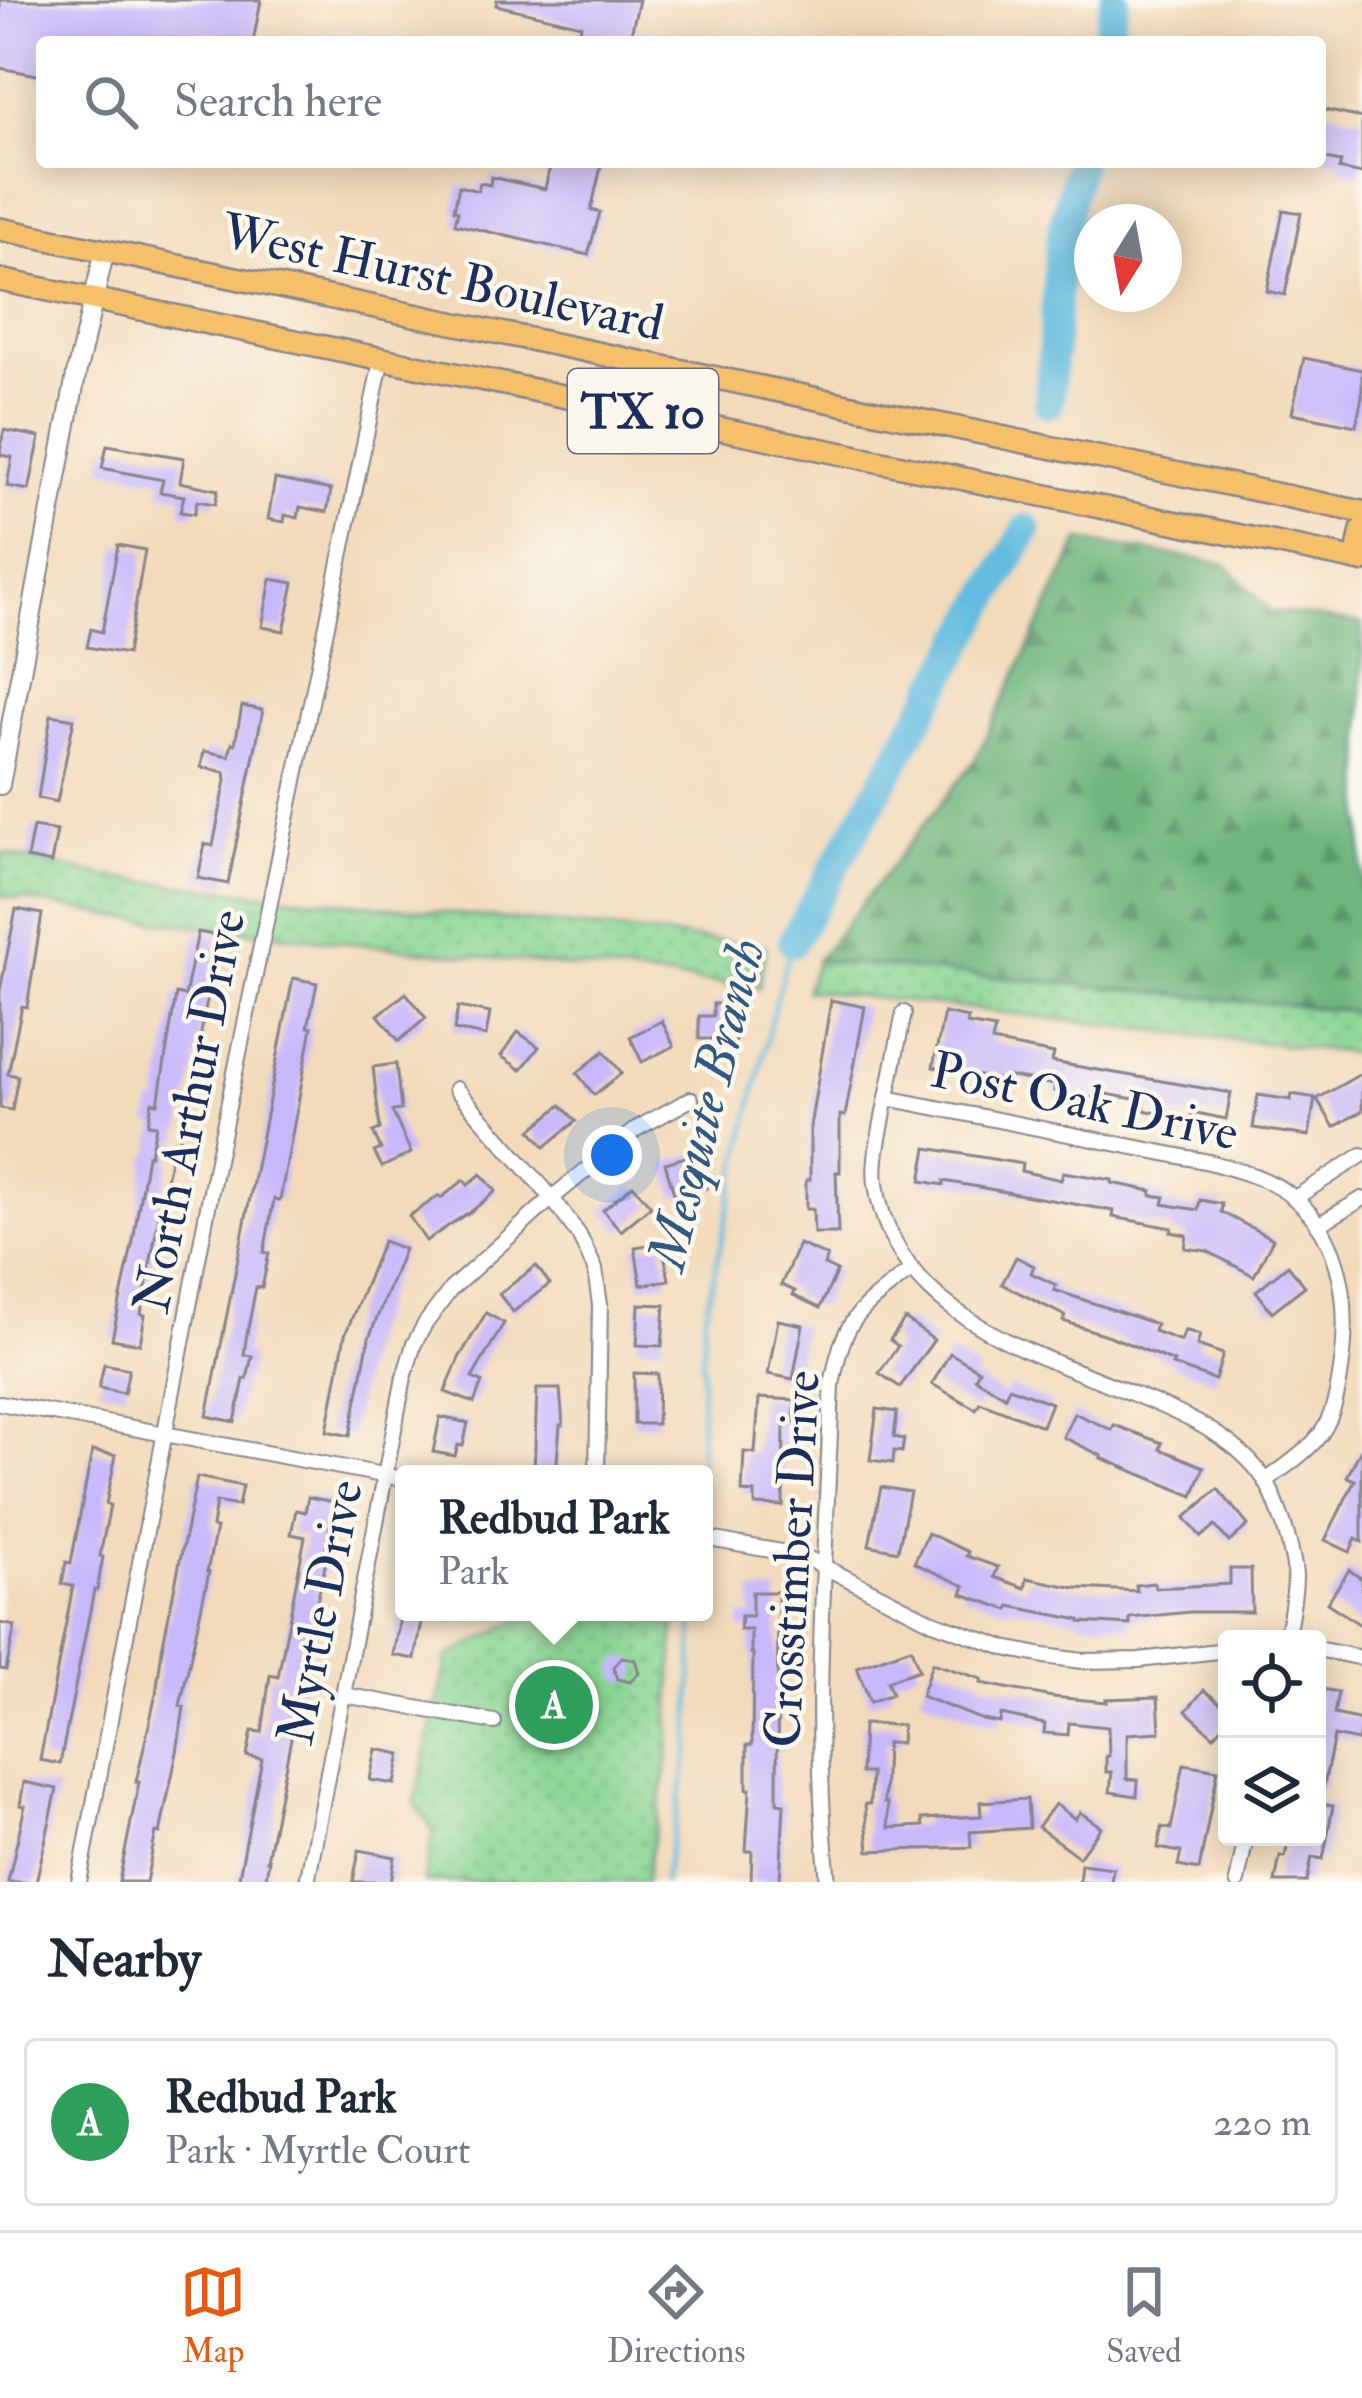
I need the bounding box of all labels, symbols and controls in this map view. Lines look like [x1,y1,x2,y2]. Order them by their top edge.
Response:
search box [36,36,1326,168]
icon: search [78,69,144,135]
text: Search here [174,74,382,130]
street label: West Hurst Boulevard [215,200,669,356]
north arrow [1074,204,1182,312]
road number: TX 10 [568,369,718,453]
street label: North Arthur Drive [120,904,260,1318]
water label: Mesquite Branch [632,932,781,1280]
street label: Post Oak Drive [925,1038,1244,1166]
your location [582,1125,642,1185]
street label: Crosstimber Drive [751,1369,835,1749]
popup [395,1465,713,1621]
street label: Myrtle Drive [264,1475,378,1750]
text: Redbud Park [438,1491,670,1547]
text: Park [438,1547,509,1596]
map controls [1218,1630,1326,1846]
button: locate [1218,1630,1326,1738]
pin: A [515,1660,593,1750]
button: layers [1218,1738,1326,1846]
text: Nearby [48,1928,201,1992]
text: Redbud Park [165,2070,397,2126]
text: A [78,2098,102,2147]
text: 220 m [1213,2098,1311,2147]
text: Park · Myrtle Court [165,2126,470,2175]
tab: Map [180,2259,246,2372]
tab: Directions [607,2259,746,2372]
tab: Saved [1106,2259,1182,2372]

